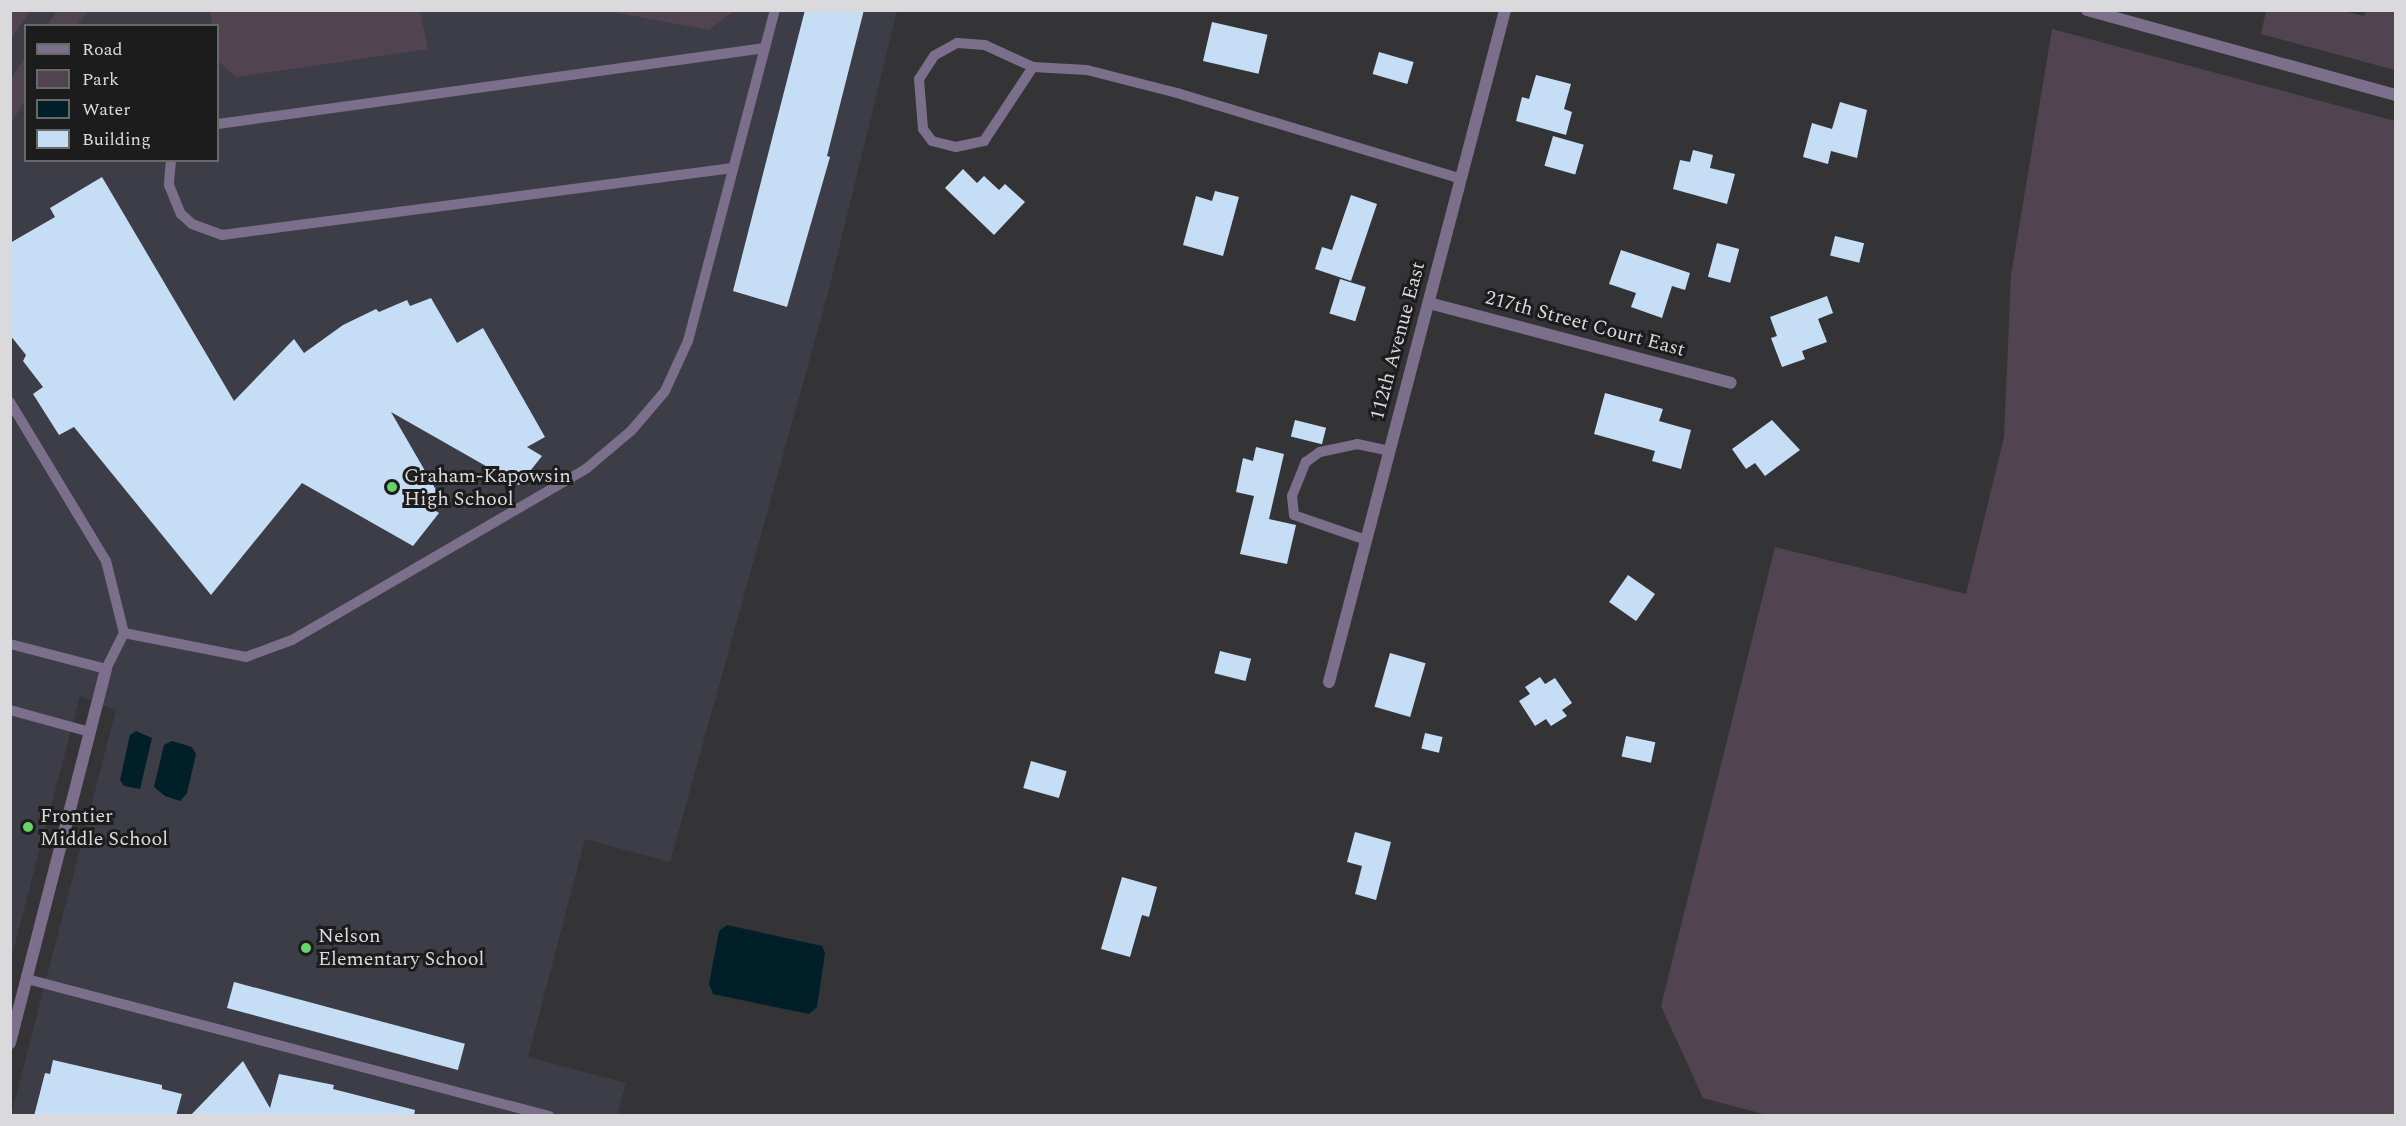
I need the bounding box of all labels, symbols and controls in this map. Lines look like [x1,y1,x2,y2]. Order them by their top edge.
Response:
legend [24,24,219,162]
text: Road [82,36,123,63]
text: Park [82,66,119,93]
text: Water [82,96,130,123]
text: Building [82,126,151,153]
street label: 112th Avenue East [1365,259,1431,423]
street label: 217th Street Court East [1482,286,1688,362]
place label: Graham-Kapowsin High School [404,464,571,511]
marker: Graham-Kapowsin High School [385,480,399,494]
place label: Frontier Middle School [40,804,168,851]
marker: Frontier Middle School [21,820,35,834]
place label: Nelson Elementary School [318,924,484,971]
marker: Nelson Elementary School [299,941,313,955]

